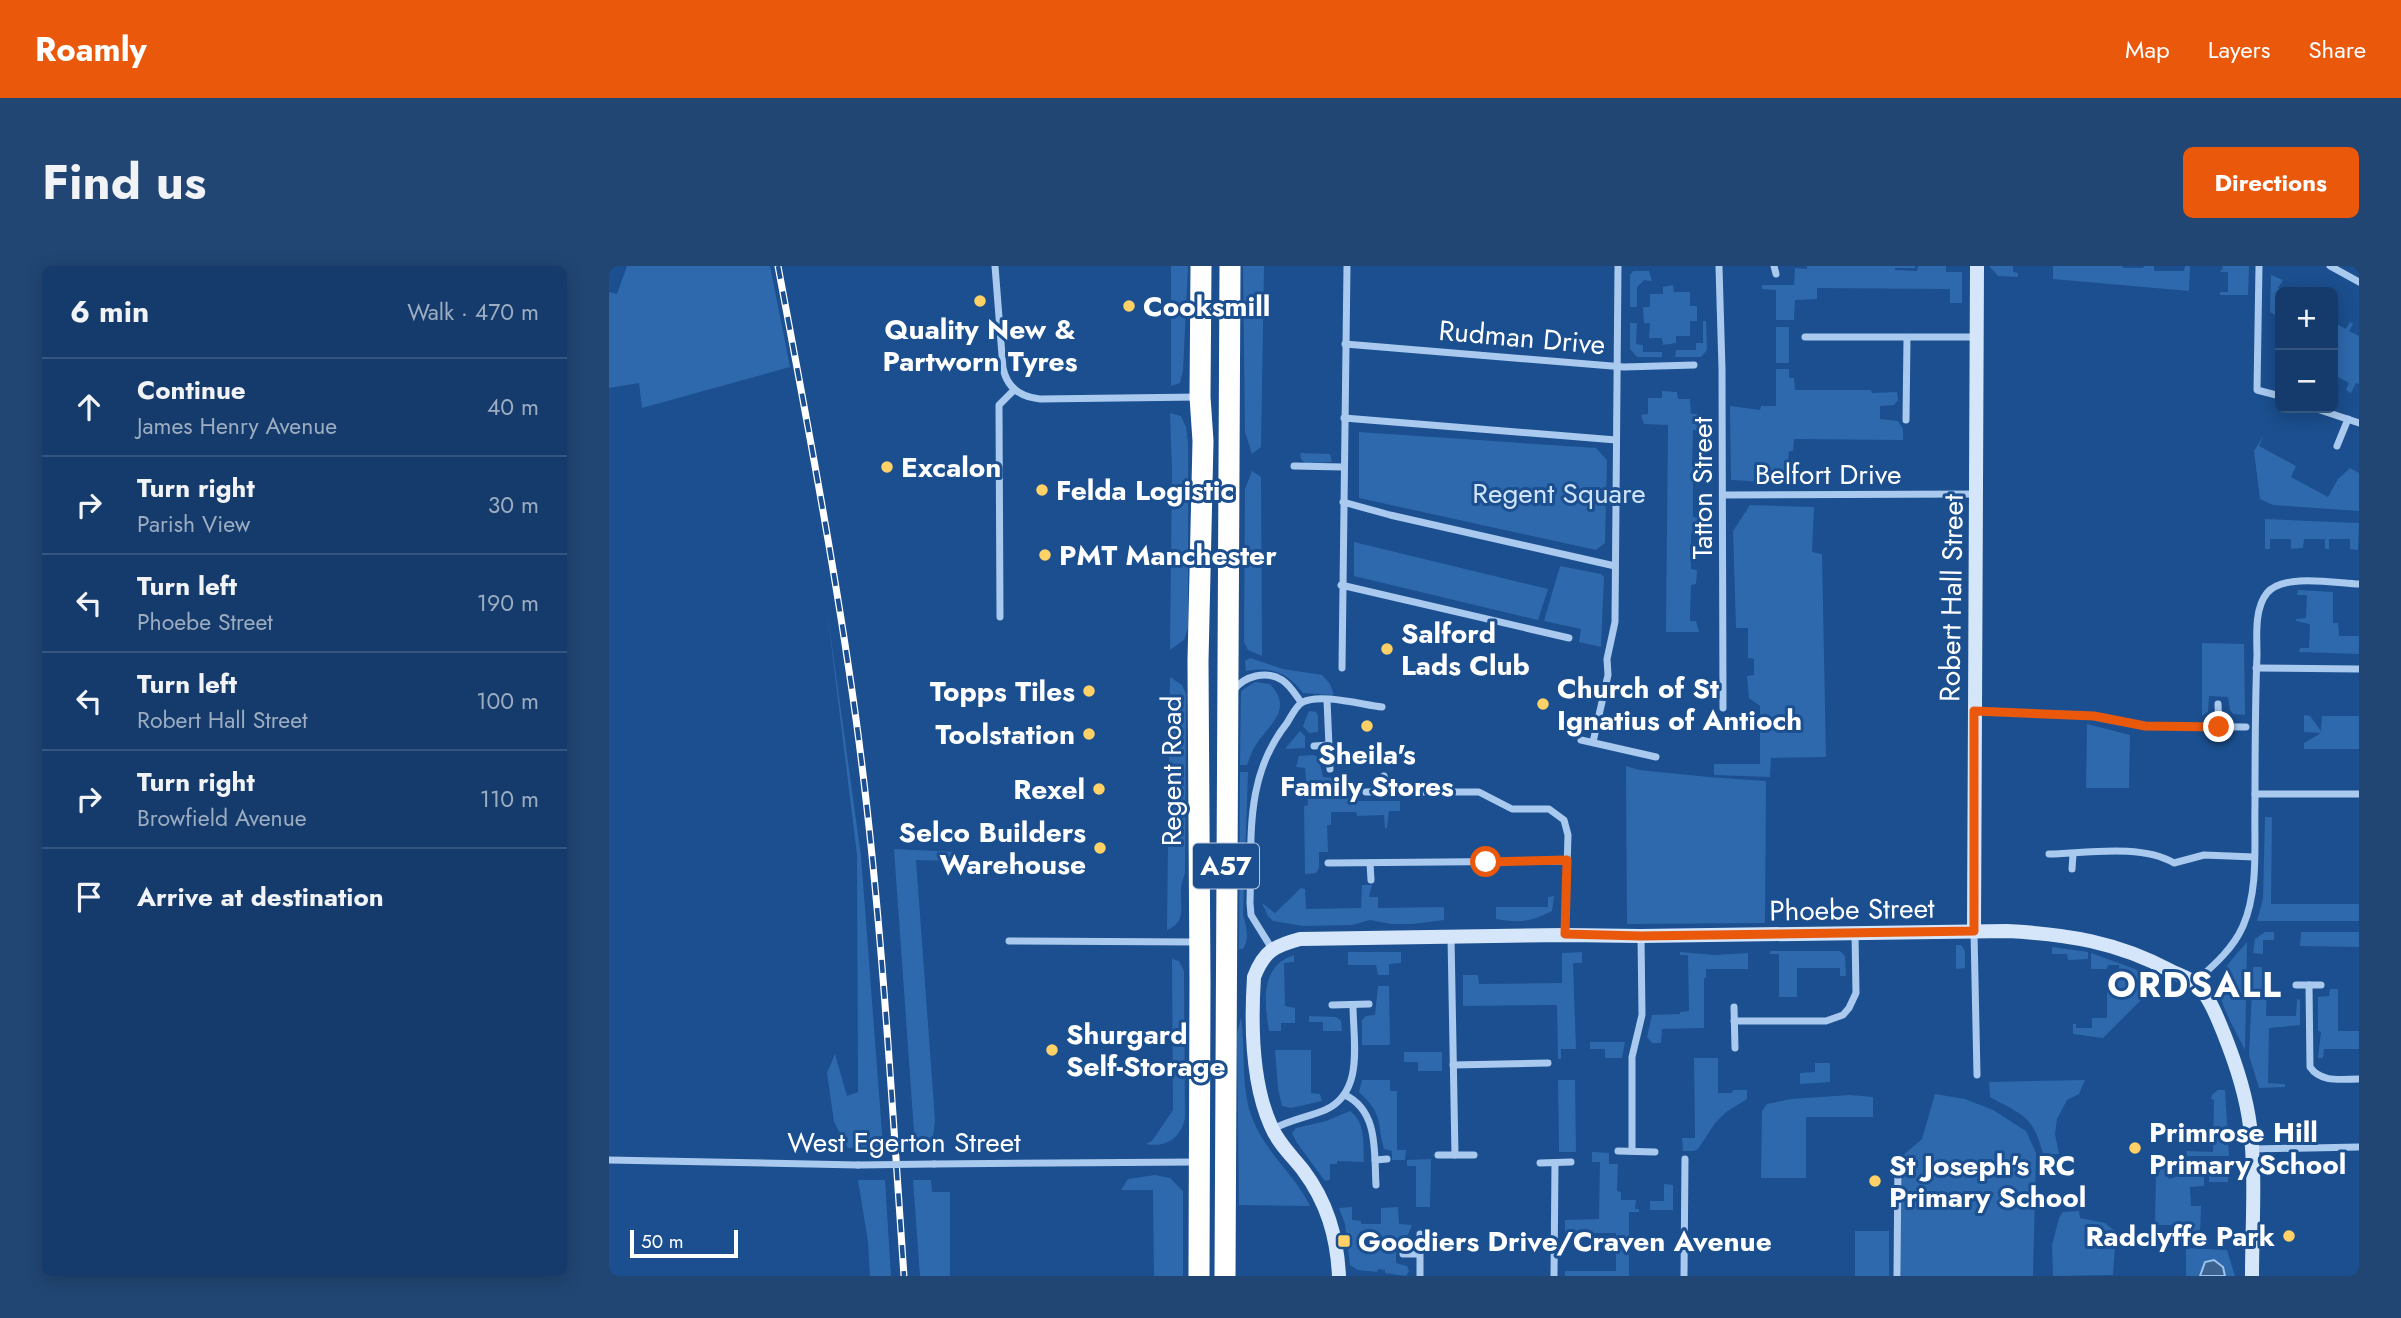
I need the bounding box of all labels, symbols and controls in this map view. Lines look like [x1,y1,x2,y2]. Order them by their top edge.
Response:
text: Roamly [35,26,147,73]
text: Map [2125,32,2170,67]
text: Layers [2208,32,2270,67]
text: Share [2308,32,2366,67]
text: Find us [42,147,206,217]
button: Directions [2183,147,2359,218]
place label: Cooksmill [1143,286,1270,327]
map controls [2275,287,2338,413]
button: + [2275,287,2338,350]
text: 6 min [70,290,149,333]
marker: Quality New & Partworn Tyres [972,293,988,309]
text: Walk · 470 m [407,295,539,329]
marker: Cooksmill [1121,298,1137,314]
place label: Quality New & Partworn Tyres [883,309,1078,382]
street label: Rudman Drive [1437,310,1607,365]
button: − [2275,350,2338,413]
text: Continue [137,371,246,409]
icon: ahead [70,388,108,426]
text: 40 m [487,390,539,424]
text: James Henry Avenue [137,409,337,443]
street label: Tatton Street [1682,417,1723,559]
place label: Excalon [901,447,1001,488]
street label: Belfort Drive [1755,454,1901,495]
marker: Excalon [879,459,895,475]
text: Turn right [137,469,255,507]
place label: Felda Logistic [1056,470,1234,511]
park label: Regent Square [1472,473,1646,514]
marker: Felda Logistic [1034,482,1050,498]
icon: right [70,486,108,524]
text: 30 m [488,488,539,522]
street label: Robert Hall Street [1929,494,1974,702]
text: Parish View [137,507,250,541]
place label: PMT Manchester [1059,535,1277,576]
marker: PMT Manchester [1037,547,1053,563]
text: Turn left [137,567,237,605]
icon: left [70,584,108,622]
text: 190 m [477,586,539,620]
text: Phoebe Street [137,605,273,639]
place label: Salford Lads Club [1401,613,1530,686]
marker: Salford Lads Club [1379,641,1395,657]
text: Turn left [137,665,237,703]
place label: Church of St Ignatius of Antioch [1557,668,1802,741]
place label: Topps Tiles [930,671,1075,712]
icon: left [70,682,108,720]
marker: Topps Tiles [1081,683,1097,699]
text: 100 m [476,684,539,718]
street label: Regent Road [1151,696,1192,846]
marker: Church of St Ignatius of Antioch [1535,696,1551,712]
text: Robert Hall Street [137,703,308,737]
route end [2203,711,2234,742]
place label: Toolstation [935,714,1075,755]
marker: Sheila's Family Stores [1359,718,1375,734]
marker: Toolstation [1081,726,1097,742]
place label: Sheila's Family Stores [1280,734,1454,807]
text: Turn right [137,763,255,801]
place label: Rexel [1013,769,1085,810]
icon: right [70,780,108,818]
marker: Rexel [1091,781,1107,797]
text: 110 m [480,782,539,816]
text: Browfield Avenue [137,801,307,835]
place label: Selco Builders Warehouse [899,812,1086,885]
marker: Selco Builders Warehouse [1092,840,1108,856]
road number: A57 [1193,844,1259,888]
route start [1470,846,1501,877]
icon: arrive [70,878,108,916]
text: Arrive at destination [137,878,384,916]
street label: Phoebe Street [1769,888,1935,931]
district label: ORDSALL [2107,960,2283,1010]
place label: Shurgard Self-Storage [1066,1014,1226,1087]
marker: Shurgard Self-Storage [1044,1042,1060,1058]
place label: Primrose Hill Primary School [2149,1112,2346,1185]
street label: West Egerton Street [787,1122,1021,1163]
marker: Primrose Hill Primary School [2127,1140,2143,1156]
place label: St Joseph's RC Primary School [1889,1145,2086,1218]
marker: St Joseph's RC Primary School [1867,1173,1883,1189]
place label: Radclyffe Park [2085,1216,2275,1257]
place label: Goodiers Drive/Craven Avenue [1358,1221,1772,1262]
scale bar [630,1227,739,1259]
text: 50 m [641,1228,684,1255]
marker: Radclyffe Park [2281,1228,2297,1244]
marker: Goodiers Drive/Craven Avenue [1336,1233,1352,1249]

